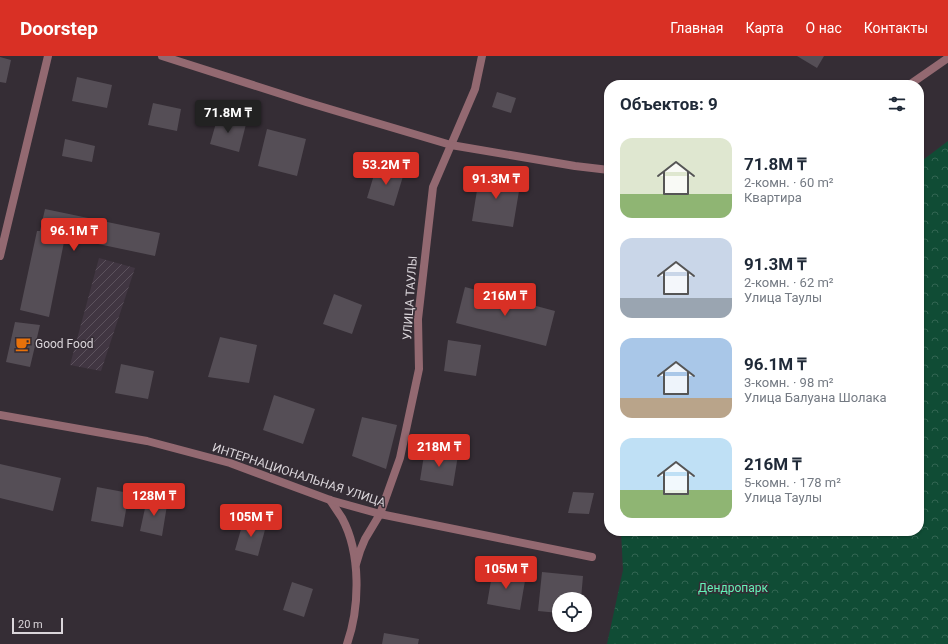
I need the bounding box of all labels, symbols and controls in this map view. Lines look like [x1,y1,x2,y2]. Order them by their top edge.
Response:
text: Doorstep [20,17,98,40]
text: Главная [670,20,723,36]
text: Карта [745,20,784,36]
text: О нас [806,20,842,36]
text: Контакты [864,20,928,36]
icon: filters [886,93,908,115]
text: Объектов: 9 [620,94,718,114]
pin: 71.8M ₸ [191,100,265,134]
text: 71.8M ₸ [204,105,252,120]
pin: 53.2M ₸ [349,152,423,186]
icon: home [652,154,700,202]
text: 71.8M ₸ [744,154,807,174]
text: 53.2M ₸ [362,157,410,172]
pin: 91.3M ₸ [459,166,533,200]
text: 91.3M ₸ [472,171,520,186]
text: 2-комн. · 60 m² [744,175,834,190]
text: Квартира [744,190,802,205]
pin: 96.1M ₸ [37,218,111,252]
text: 96.1M ₸ [50,223,98,238]
icon: home [652,254,700,302]
text: 91.3M ₸ [744,254,807,274]
street label: УЛИЦА ТАУЛЫ [400,255,420,341]
text: 2-комн. · 62 m² [744,275,834,290]
pin: 216M ₸ [472,283,538,317]
text: 216M ₸ [483,288,527,303]
text: Улица Таулы [744,290,822,305]
cafe icon: Good Food [14,335,32,353]
place label: Good Food [35,337,94,351]
icon: home [652,354,700,402]
text: 96.1M ₸ [744,354,807,374]
text: 3-комн. · 98 m² [744,375,834,390]
text: Улица Балуана Шолака [744,390,887,405]
pin: 218M ₸ [406,434,472,468]
text: 218M ₸ [417,439,461,454]
street label: ИНТЕРНАЦИОНАЛЬНАЯ УЛИЦА [211,440,388,510]
icon: home [652,454,700,502]
text: 216M ₸ [744,454,802,474]
text: 5-комн. · 178 m² [744,475,841,490]
pin: 128M ₸ [121,483,187,517]
text: 128M ₸ [132,488,176,503]
text: Улица Таулы [744,490,822,505]
pin: 105M ₸ [218,504,284,538]
text: 105M ₸ [229,509,273,524]
pin: 105M ₸ [473,556,539,590]
text: 105M ₸ [484,561,528,576]
park label: Дендропарк [698,581,768,595]
map controls [552,592,592,632]
button: locate [552,592,592,632]
scale bar [12,616,63,635]
text: 20 m [18,618,43,631]

